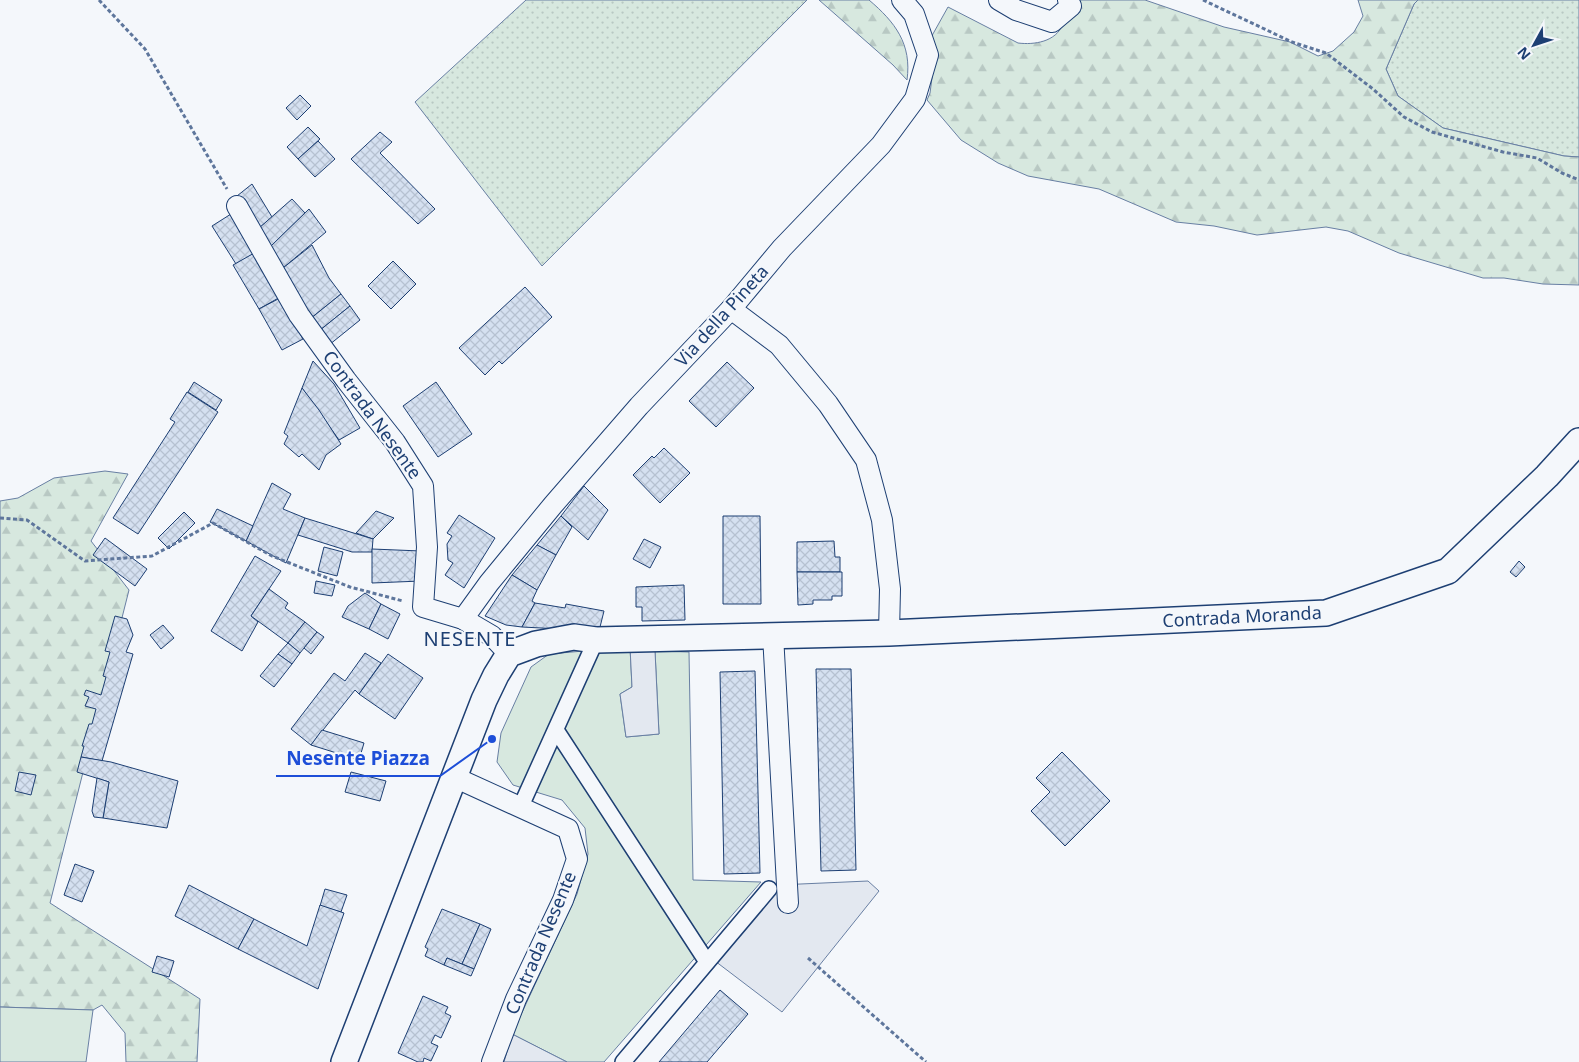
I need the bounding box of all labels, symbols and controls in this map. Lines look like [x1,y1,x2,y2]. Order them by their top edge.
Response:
north arrow [1509,20,1559,70]
text: N [1513,43,1535,64]
street label: Via della Pineta [669,259,773,371]
street label: Contrada Nesente [318,345,428,483]
street label: Contrada Moranda [1162,600,1322,632]
district label: NESENTE [424,625,516,652]
callout: Nesente Piazza [276,742,440,776]
text: Nesente Piazza [286,745,430,771]
street label: Contrada Nesente [499,867,581,1018]

